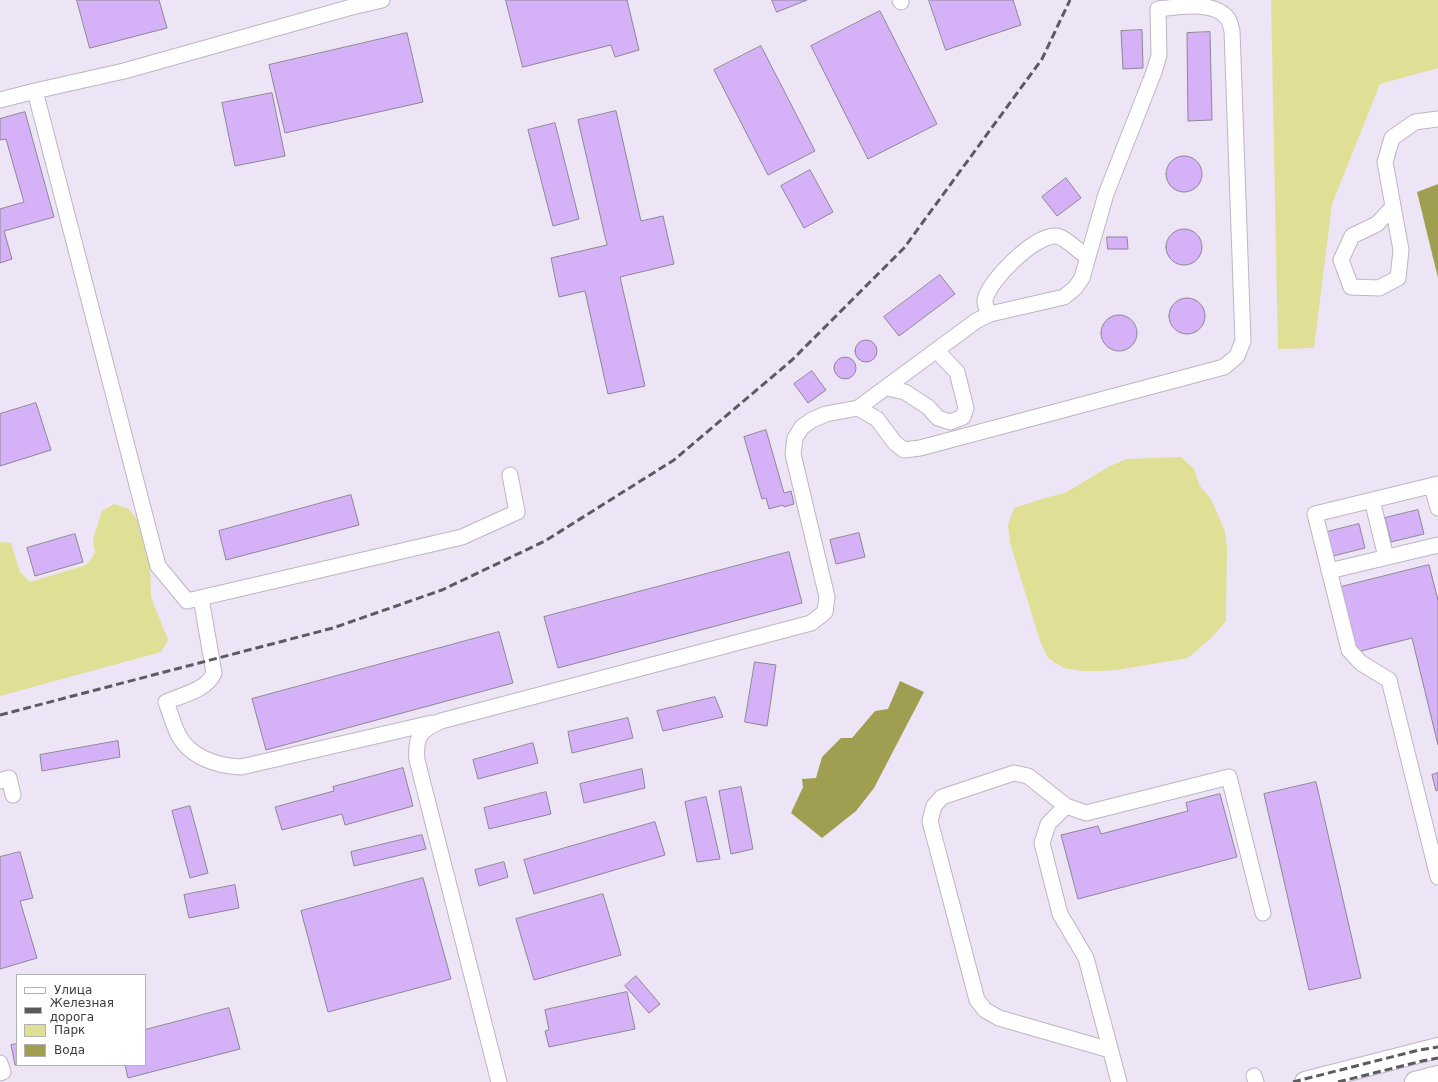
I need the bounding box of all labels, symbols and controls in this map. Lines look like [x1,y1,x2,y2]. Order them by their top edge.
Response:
legend [16,974,146,1066]
text: Улица [54,983,92,997]
text: Железная дорога [50,996,114,1024]
text: Парк [54,1023,85,1037]
text: Вода [54,1043,85,1057]

